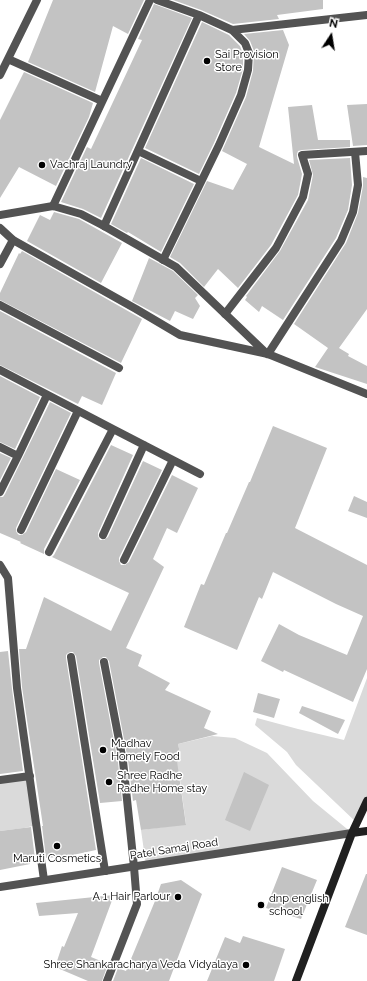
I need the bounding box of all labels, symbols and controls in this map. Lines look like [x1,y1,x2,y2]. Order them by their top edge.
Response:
north arrow [311,16,351,56]
text: N [328,17,339,31]
place label: Sai Provision Store [215,48,279,74]
marker: Sai Provision Store [202,56,212,66]
place label: Vachraj Laundry [50,158,132,172]
marker: Vachraj Laundry [37,160,47,170]
place label: Madhav Homely Food [111,737,180,763]
marker: Madhav Homely Food [98,745,108,755]
place label: Shree Radhe Radhe Home stay [117,769,207,795]
marker: Shree Radhe Radhe Home stay [104,777,114,787]
street label: Patel Samaj Road [129,836,219,862]
marker: Maruti Cosmetics [52,841,62,851]
place label: Maruti Cosmetics [13,852,101,866]
place label: A 1 Hair Parlour [93,890,170,904]
marker: A 1 Hair Parlour [173,892,183,902]
place label: dnp english school [269,892,329,918]
marker: dnp english school [256,900,266,910]
place label: Shree Shankaracharya Veda Vidyalaya [43,958,238,972]
marker: Shree Shankaracharya Veda Vidyalaya [241,960,251,970]

